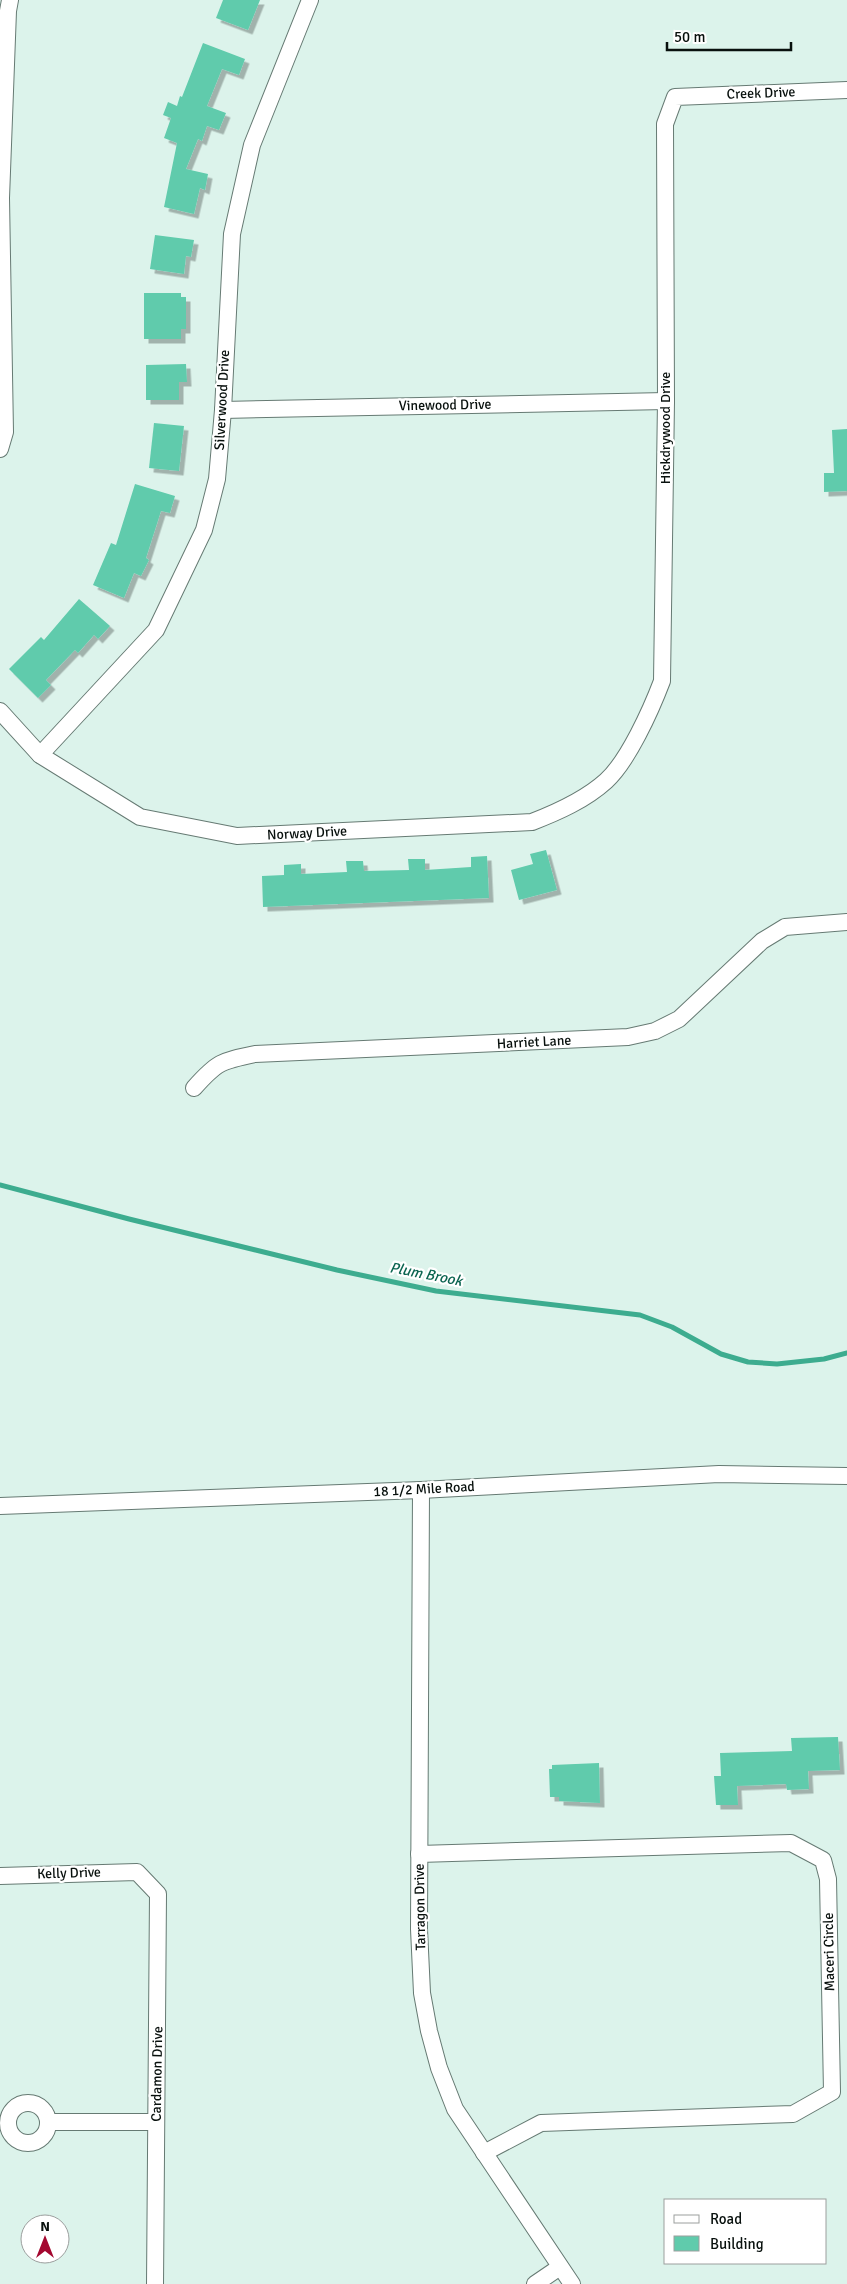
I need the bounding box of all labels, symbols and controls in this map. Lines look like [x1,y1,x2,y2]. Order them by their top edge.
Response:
scale bar [667,20,791,52]
text: 50 m [674,28,705,46]
street label: Creek Drive [726,83,796,103]
street label: Silverwood Drive [211,349,233,451]
street label: Hickdrywood Drive [657,372,674,484]
street label: Vinewood Drive [399,396,491,414]
street label: Norway Drive [267,822,347,844]
street label: Harriet Lane [496,1032,572,1052]
water label: Plum Brook [388,1258,465,1290]
street label: 18 1/2 Mile Road [373,1478,475,1500]
street label: Kelly Drive [37,1863,101,1883]
street label: Tarragon Drive [411,1863,429,1951]
street label: Maceri Circle [820,1912,838,1992]
street label: Cardamon Drive [148,2026,166,2122]
legend [664,2199,827,2264]
text: Road [710,2210,742,2228]
north arrow [20,2214,70,2264]
text: N [40,2218,50,2235]
text: Building [710,2235,764,2253]

